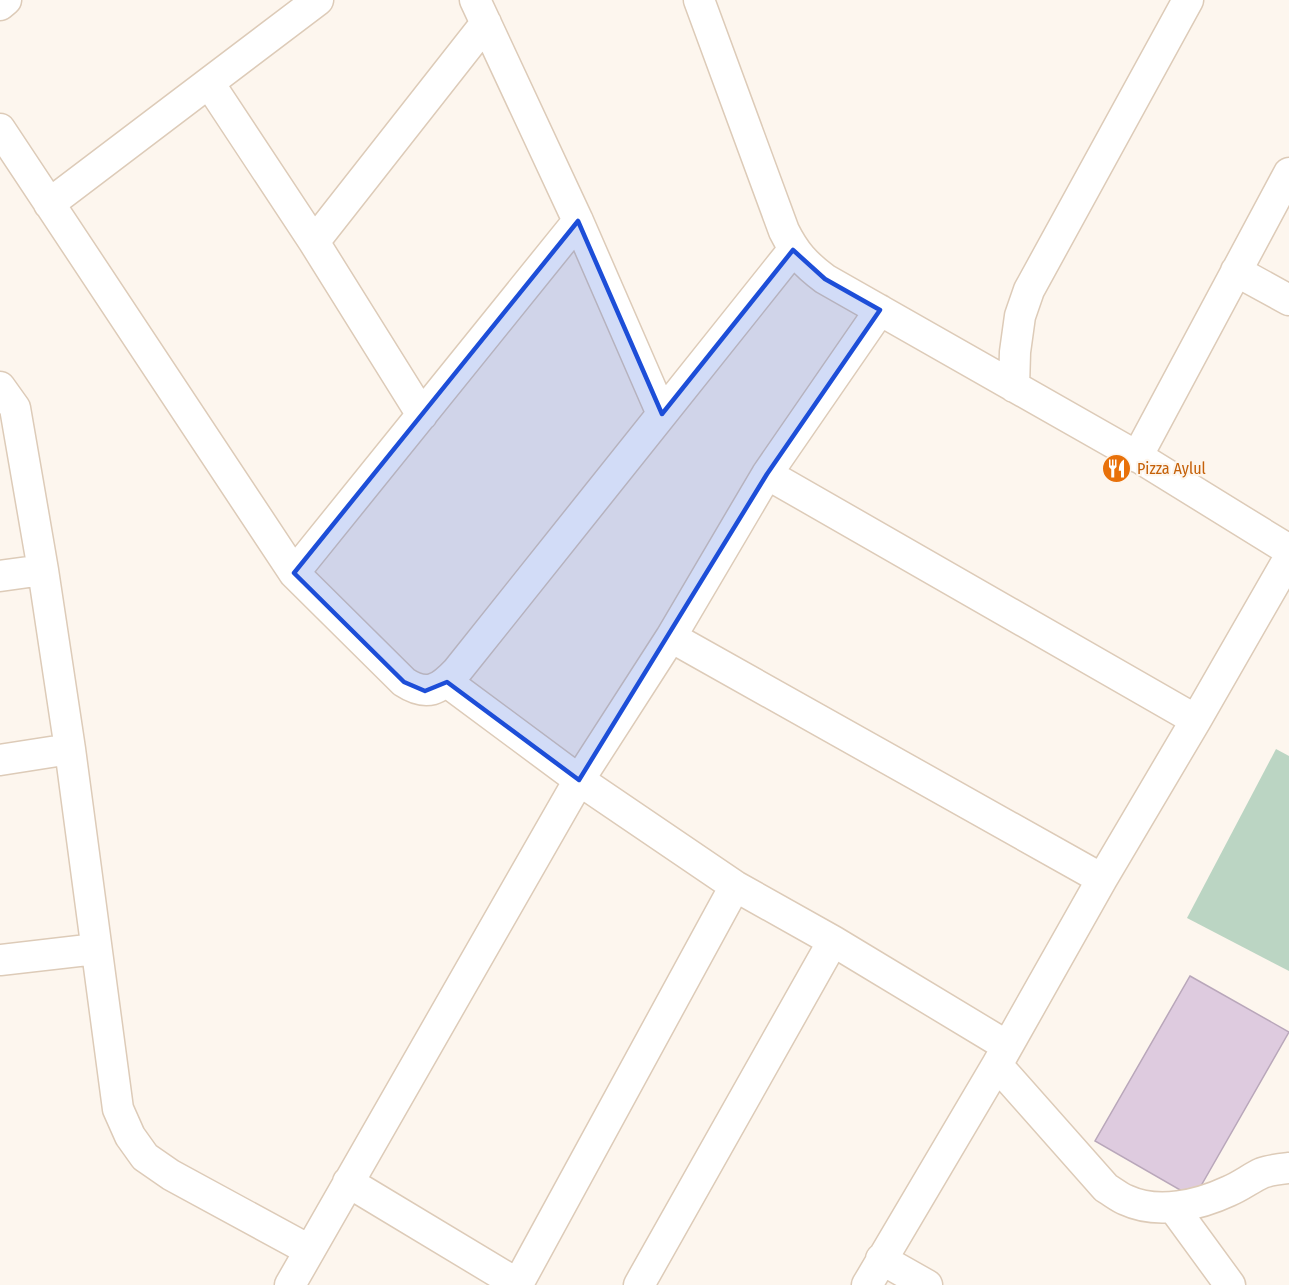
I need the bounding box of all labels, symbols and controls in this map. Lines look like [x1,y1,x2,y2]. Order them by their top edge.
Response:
restaurant icon: Pizza Aylul [1100,452,1132,484]
place label: Pizza Aylul [1137,459,1206,478]

